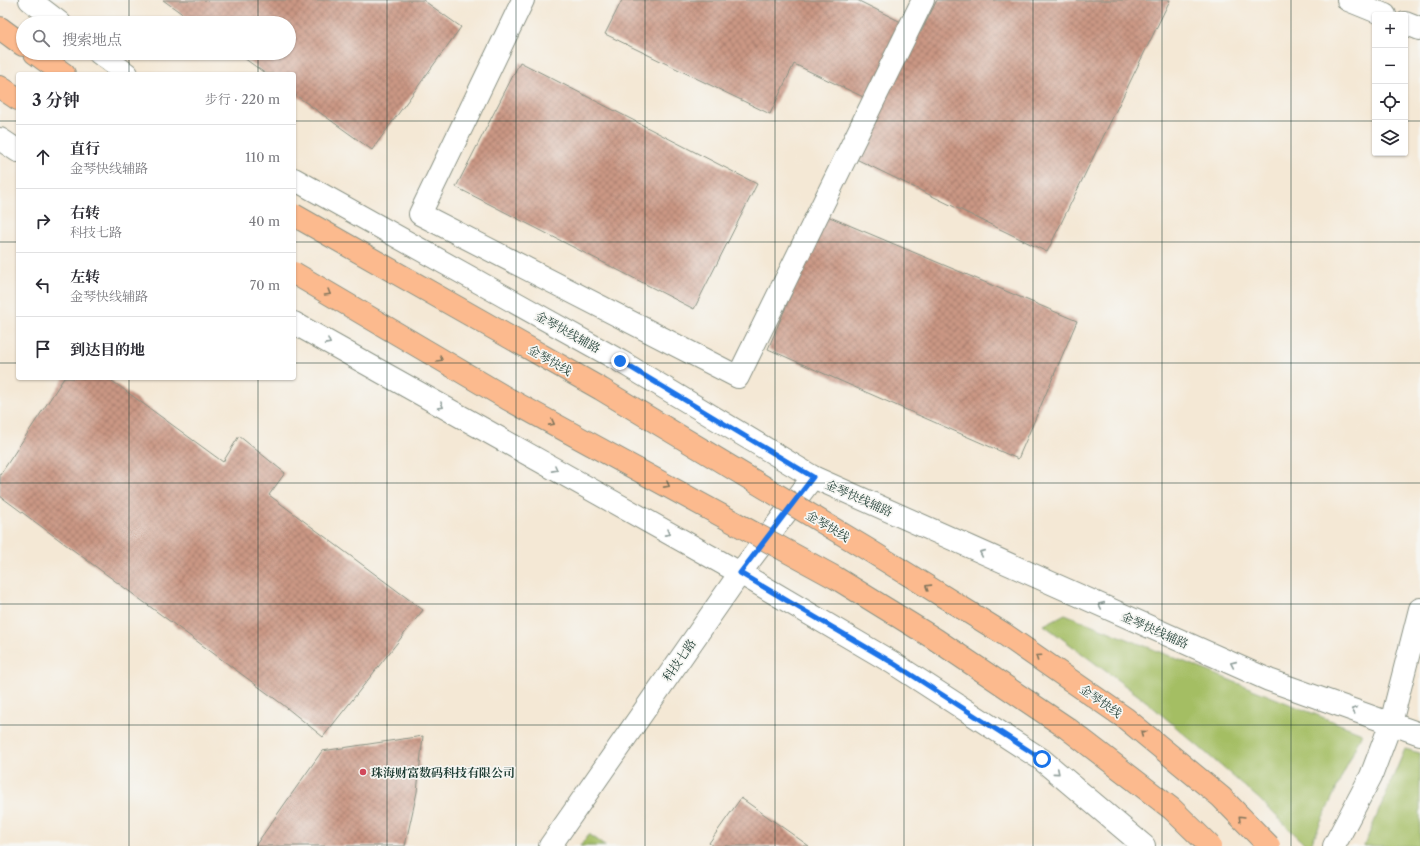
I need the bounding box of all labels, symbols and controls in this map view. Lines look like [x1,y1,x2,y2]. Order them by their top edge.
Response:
map controls [1372,12,1408,156]
button: + [1372,12,1408,48]
search box [16,16,296,60]
icon: search [30,27,52,49]
text: 搜索地点 [62,30,122,49]
button: − [1372,48,1408,84]
button: locate [1372,84,1408,120]
text: 3 分钟 [32,90,80,110]
text: 步行 · 220 m [205,91,280,107]
button: layers [1372,120,1408,156]
text: 直行 [70,139,100,158]
icon: ahead [32,146,54,168]
text: 110 m [245,149,280,165]
text: 金琴快线辅路 [70,160,148,176]
text: 右转 [70,203,100,222]
icon: right [32,210,54,232]
text: 40 m [249,213,280,229]
text: 科技七路 [70,224,122,240]
text: 左转 [70,267,100,286]
icon: left [32,274,54,296]
text: 70 m [250,277,280,293]
text: 金琴快线辅路 [70,288,148,304]
one-way arrow [324,288,331,295]
street label: 金琴快线辅路 [533,308,603,356]
icon: arrive [32,338,54,360]
one-way arrow [324,338,331,345]
text: 到达目的地 [70,340,145,359]
street label: 金琴快线 [525,342,575,378]
route end [611,352,629,370]
one-way arrow [436,354,443,361]
one-way arrow [437,401,445,408]
one-way arrow [548,419,556,426]
one-way arrow [551,465,558,472]
street label: 金琴快线辅路 [823,477,895,519]
one-way arrow [663,480,670,488]
street label: 金琴快线 [804,507,852,545]
one-way arrow [664,528,671,535]
one-way arrow [979,549,986,557]
one-way arrow [926,584,933,591]
one-way arrow [1098,602,1105,610]
street label: 金琴快线辅路 [1119,609,1191,651]
street label: 科技七路 [659,636,699,684]
one-way arrow [1035,654,1042,662]
one-way arrow [1229,661,1237,669]
street label: 金琴快线 [1077,681,1125,721]
one-way arrow [1351,707,1358,715]
one-way arrow [1141,731,1148,738]
route start [1033,750,1051,768]
place label: 珠海财富数码科技有限公司 [371,765,515,780]
marker: 珠海财富数码科技有限公司 [358,767,368,777]
one-way arrow [1053,768,1060,775]
one-way arrow [1238,815,1246,823]

